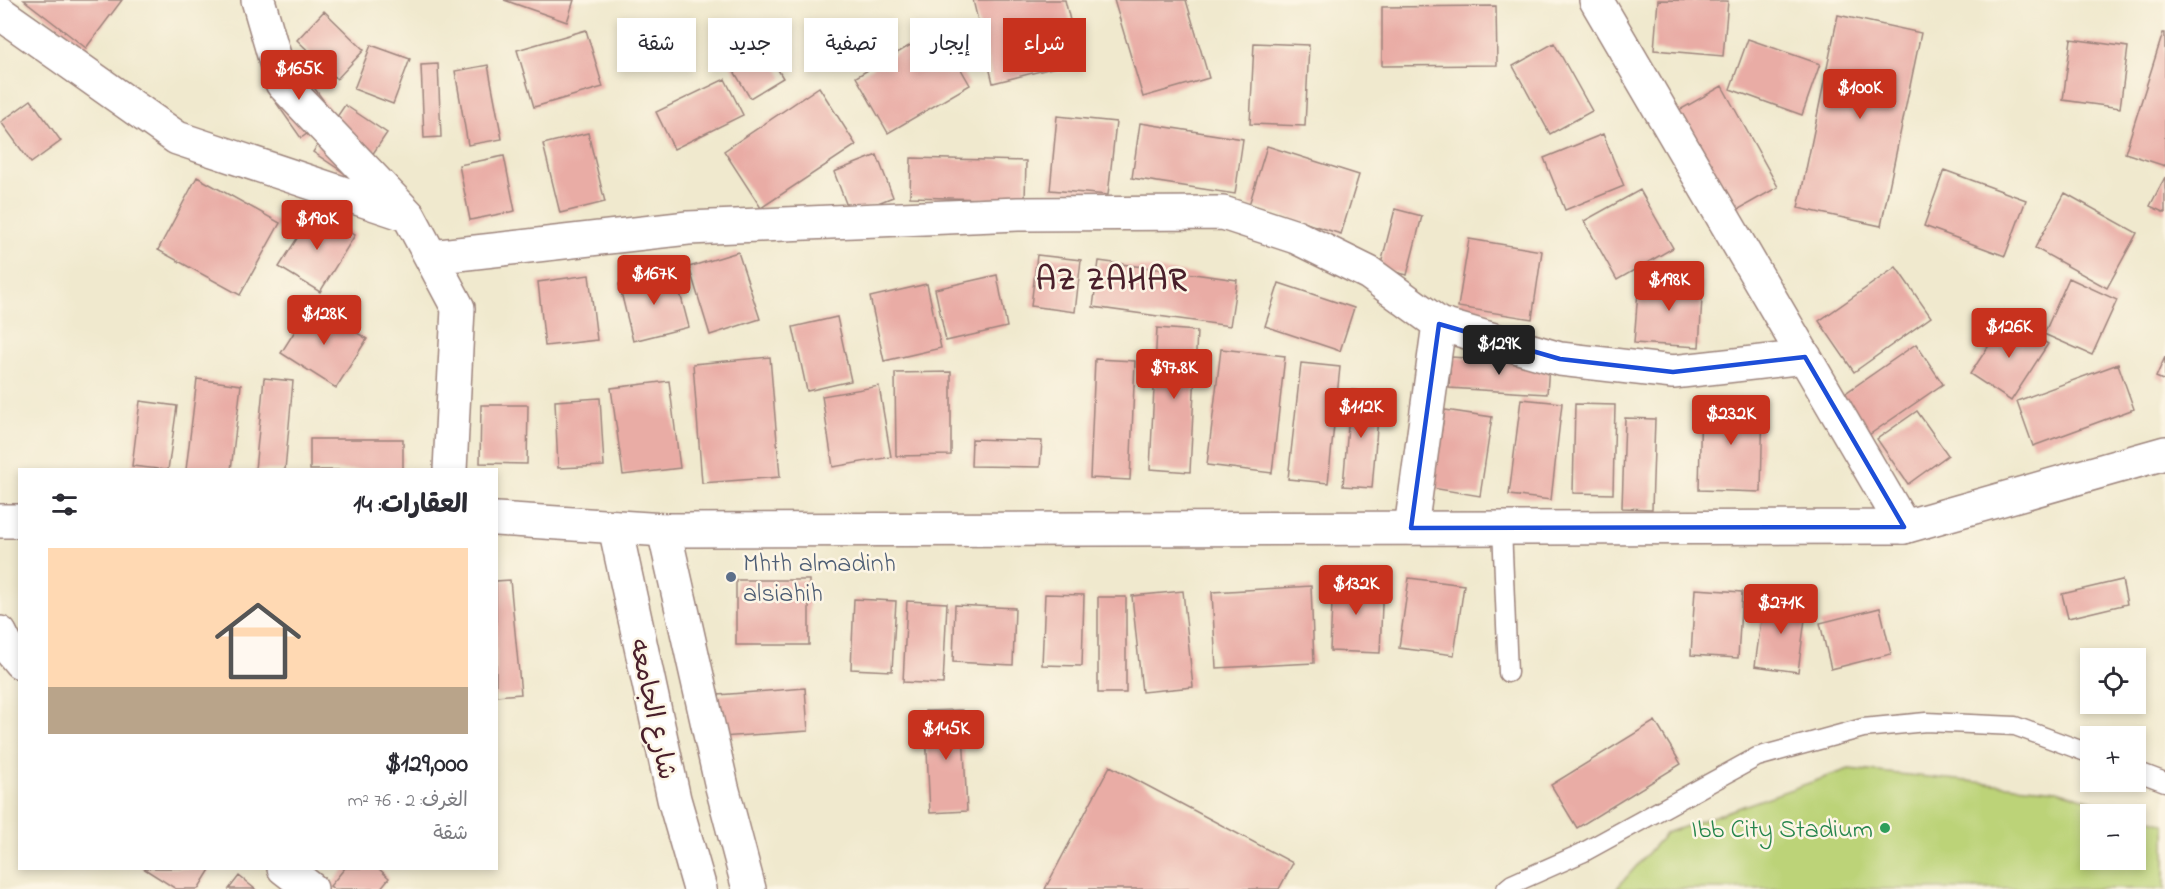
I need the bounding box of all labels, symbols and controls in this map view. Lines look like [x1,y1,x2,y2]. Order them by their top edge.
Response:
chip: شقة [617,18,696,72]
chip: جديد [708,18,792,72]
chip: تصفية [804,18,898,72]
chip: إيجار [910,18,991,72]
chip: شراء [1003,18,1086,72]
pin: $165K [257,50,341,101]
text: $165K [275,55,323,84]
pin: $100K [1818,69,1902,120]
text: $100K [1837,74,1883,103]
pin: $190K [275,200,359,251]
text: $190K [296,205,338,234]
pin: $167K [612,255,696,306]
district label: AZ ZAHAR [1036,258,1188,305]
text: $167K [631,260,677,289]
pin: $198K [1627,261,1711,312]
text: $198K [1648,266,1690,295]
pin: $128K [282,295,366,346]
text: $128K [301,300,347,329]
pin: $126K [1967,308,2051,359]
text: $126K [1986,313,2032,342]
pin: $129K [1457,325,1541,376]
text: $129K [1477,330,1521,359]
pin: $97.8K [1125,349,1223,400]
text: $97.8K [1150,354,1198,383]
pin: $112K [1319,388,1403,439]
text: $112K [1339,393,1383,422]
pin: $232K [1689,395,1773,446]
text: $232K [1706,400,1756,429]
text: العقارات: 14 [353,487,468,525]
icon: filters [48,488,81,521]
place label: Mhth almadinh alsiahih [743,546,896,614]
pin: $132K [1314,565,1398,616]
marker: Mhth almadinh alsiahih [724,570,738,584]
text: $132K [1333,570,1379,599]
pin: $271K [1739,584,1823,635]
icon: home [204,587,312,695]
text: $271K [1758,589,1804,618]
street label: شارع الجامعه [618,636,685,784]
map controls [2080,648,2146,870]
button: locate [2080,648,2146,714]
pin: $145K [904,710,988,761]
text: $145K [922,715,970,744]
button: + [2080,726,2146,792]
text: $129,000 [385,746,468,784]
text: الغرف: 2 · 76 m² [347,787,468,816]
button: − [2080,804,2146,870]
place label: Ibb City Stadium [1691,812,1873,850]
text: شقة [433,820,468,849]
marker: Ibb City Stadium [1878,821,1892,835]

